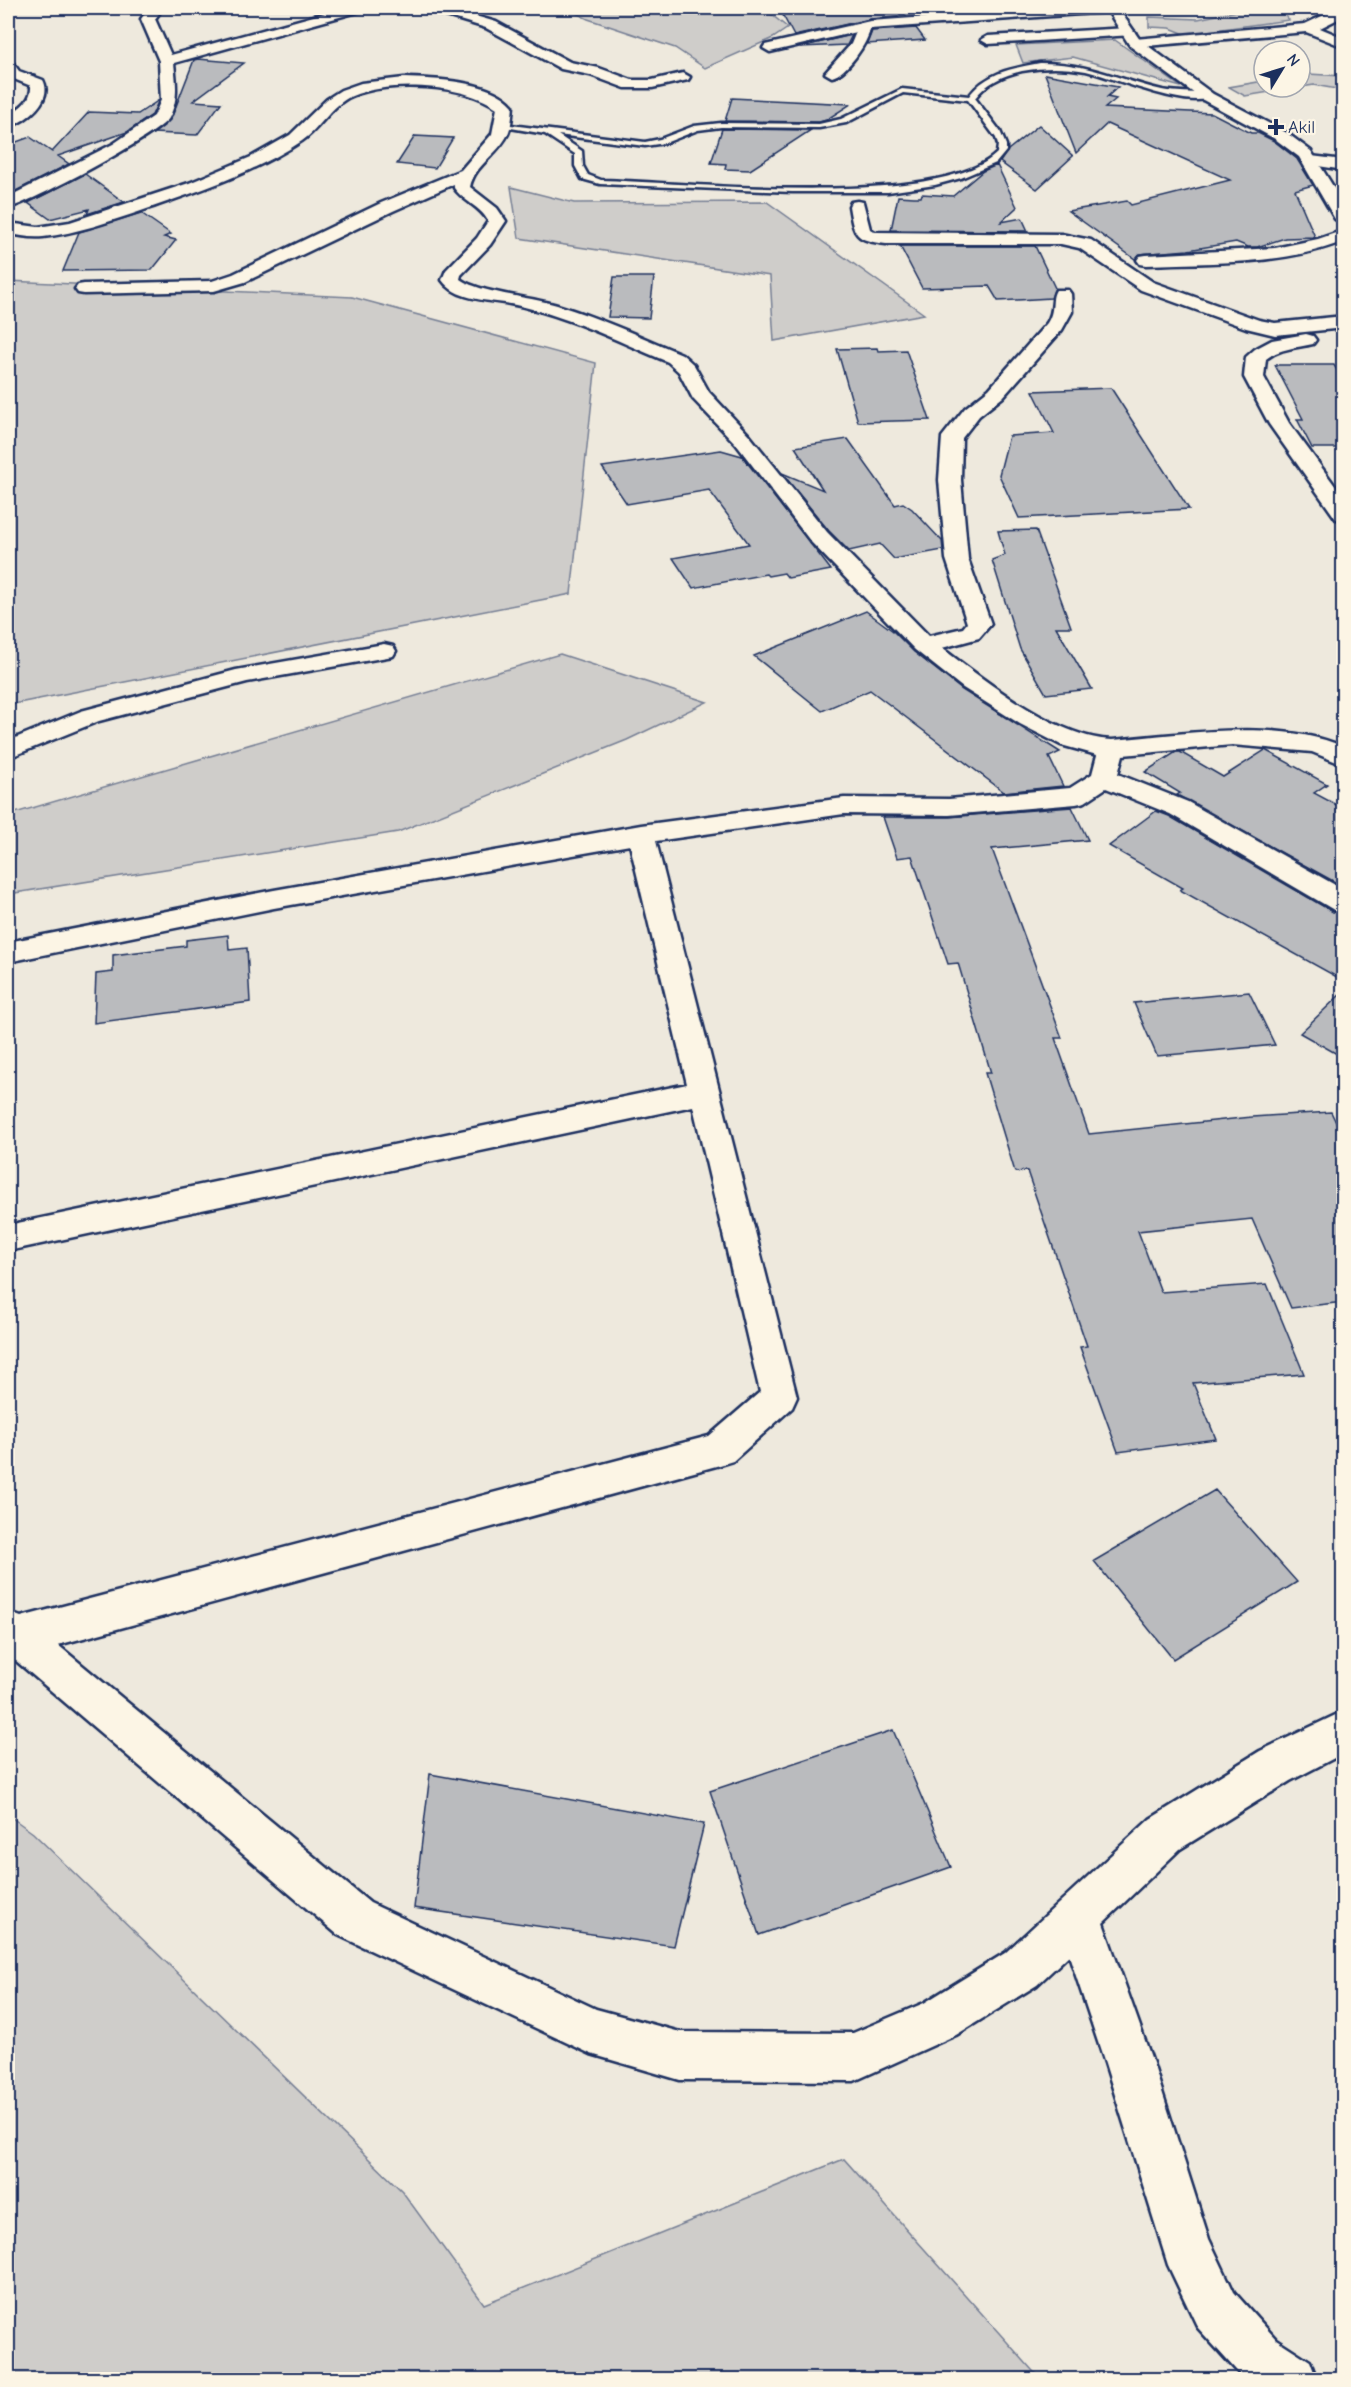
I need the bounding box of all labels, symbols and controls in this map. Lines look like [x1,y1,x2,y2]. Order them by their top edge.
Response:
north arrow [1252,39,1312,99]
text: N [1283,51,1303,70]
place label: Akil [1288,117,1315,138]
marker: Akil [1269,120,1283,134]

